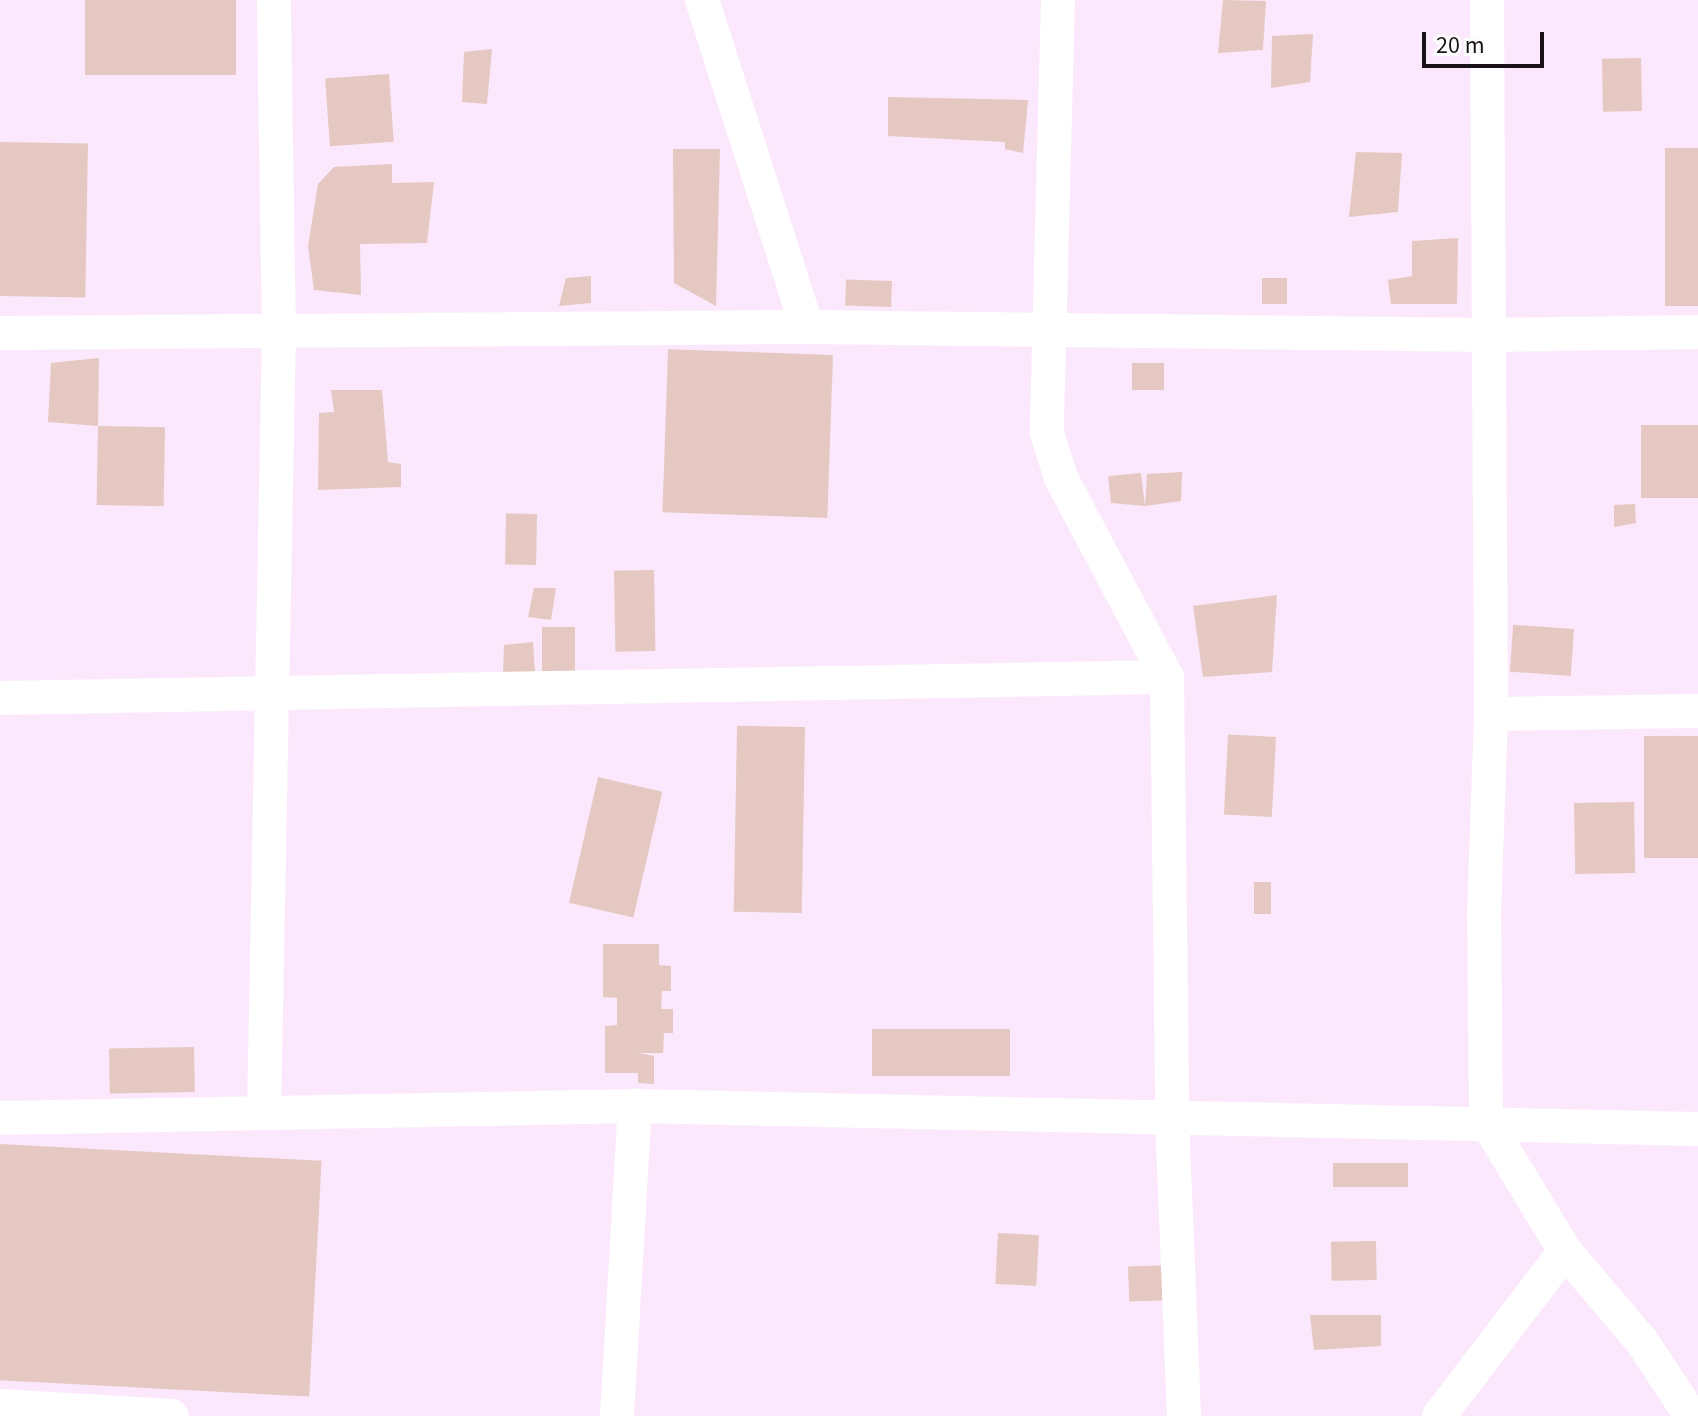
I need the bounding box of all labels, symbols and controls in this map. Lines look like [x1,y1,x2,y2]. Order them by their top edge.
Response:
scale bar [1426,16,1548,66]
text: 20 m [1436,28,1485,63]

